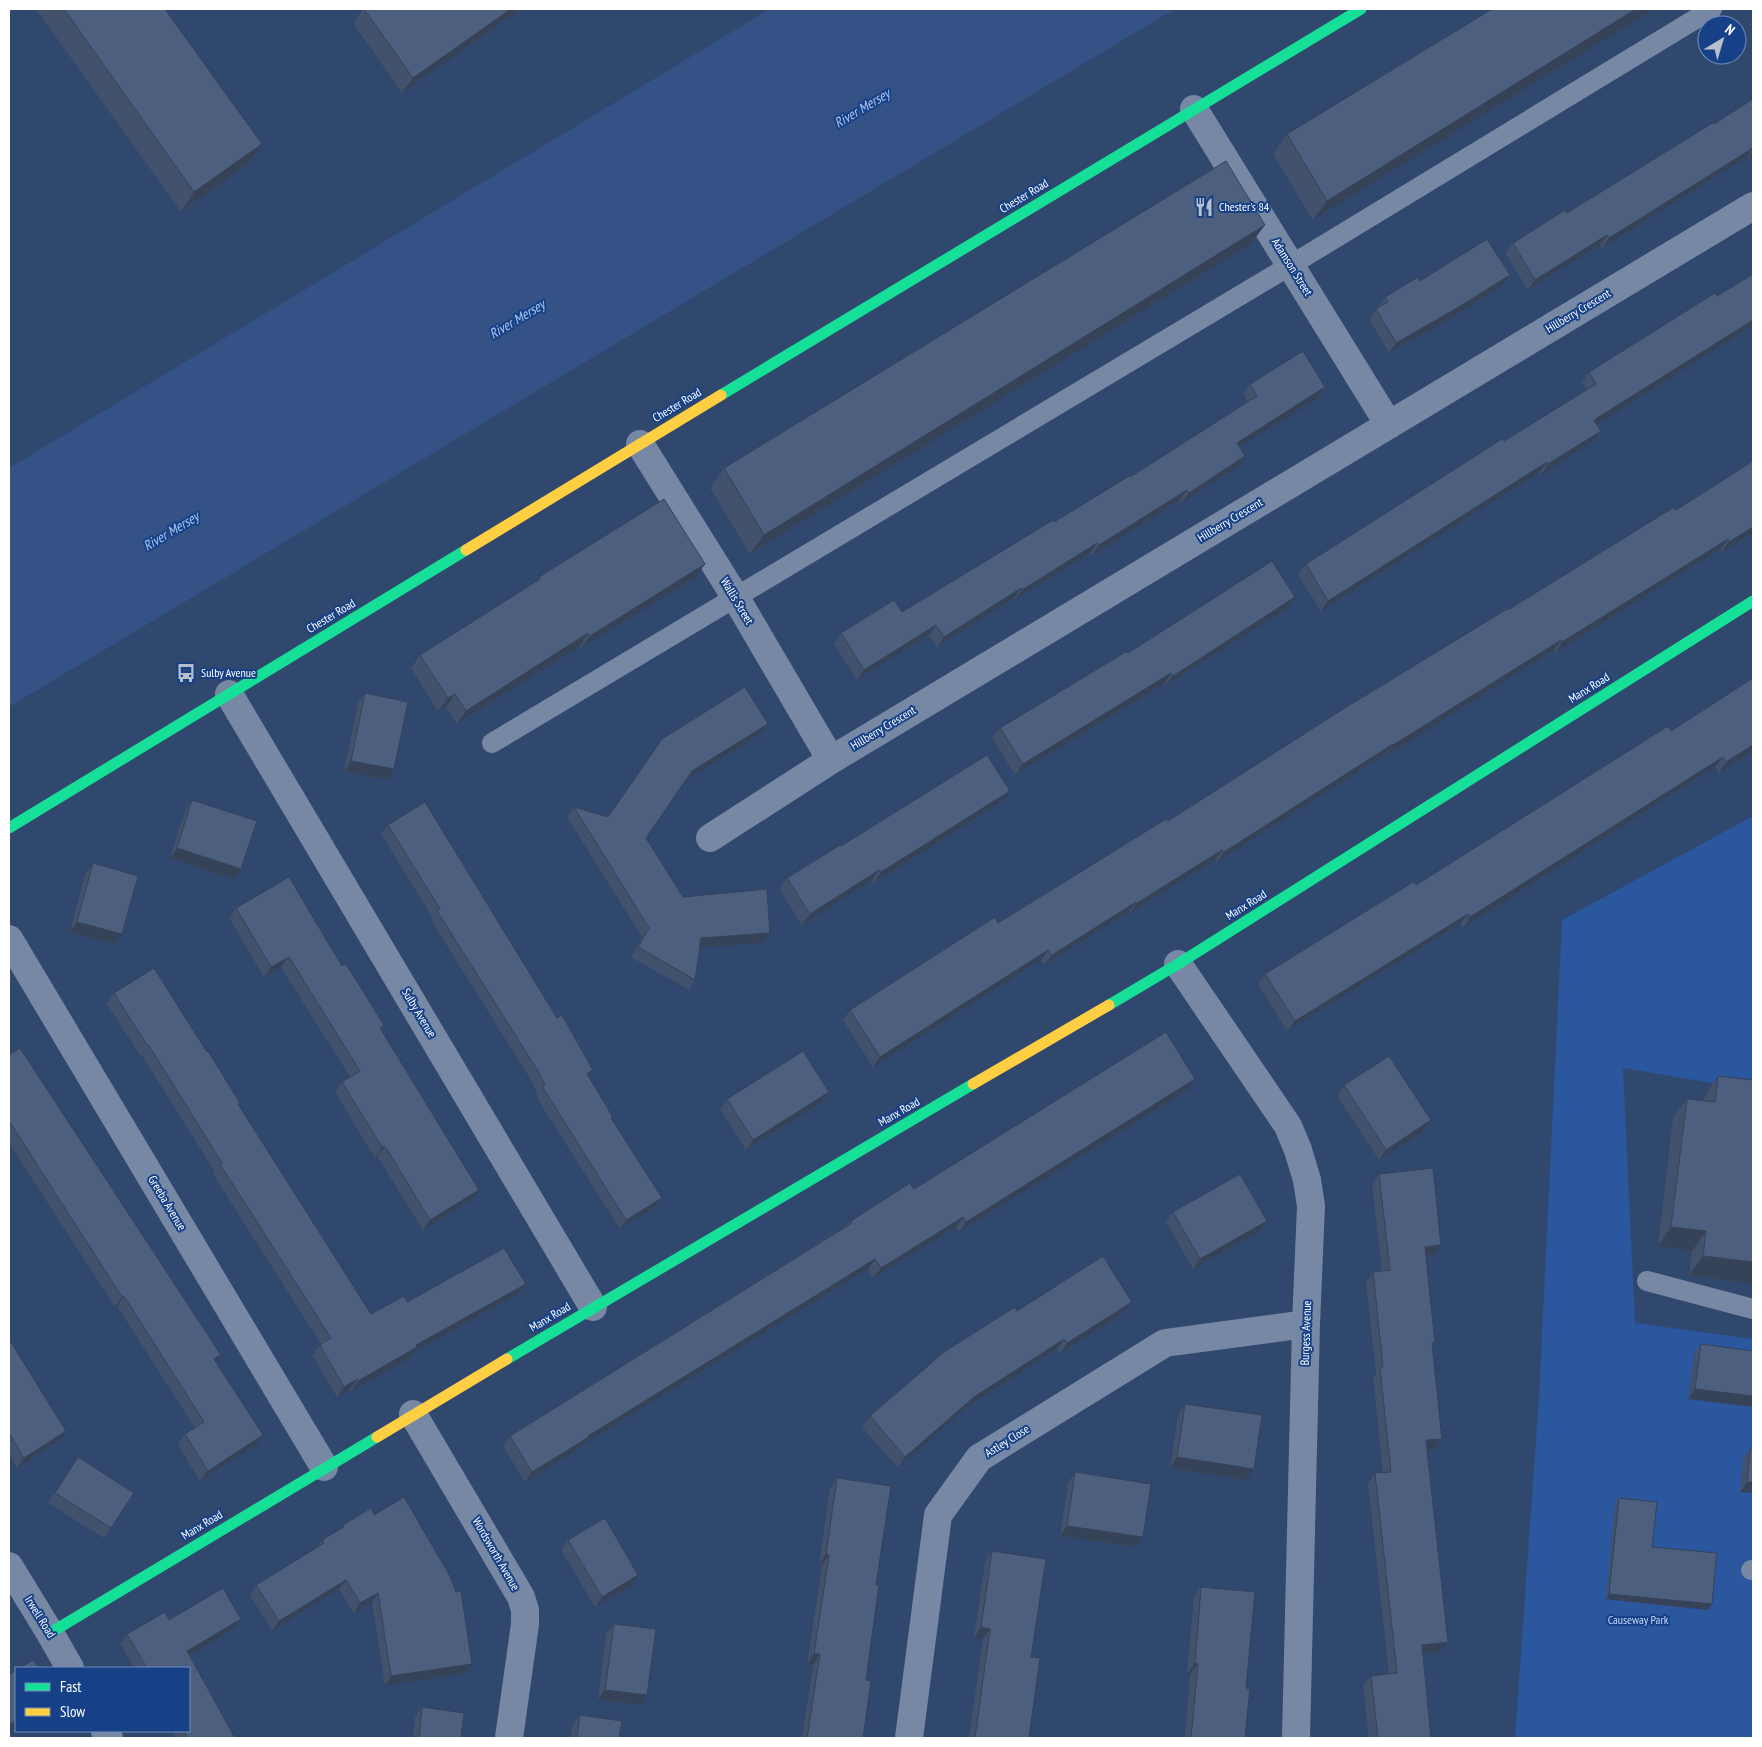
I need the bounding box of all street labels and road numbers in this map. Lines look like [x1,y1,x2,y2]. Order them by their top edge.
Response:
street label: Chester Road [997,175,1051,216]
street label: Adamson Street [1269,235,1316,299]
street label: Hillberry Crescent [1542,285,1614,336]
street label: Chester Road [650,384,704,425]
street label: Hillberry Crescent [1194,494,1266,545]
street label: Wallis Street [718,575,758,628]
street label: Chester Road [304,595,358,636]
street label: Manx Road [1566,669,1612,706]
street label: Hillberry Crescent [847,702,919,753]
street label: Manx Road [1223,886,1269,923]
street label: Sulby Avenue [399,985,440,1040]
street label: Manx Road [875,1094,922,1129]
street label: Greeba Avenue [145,1172,190,1233]
street label: Manx Road [526,1298,573,1335]
street label: Burgess Avenue [1297,1300,1314,1366]
street label: Astley Close [982,1421,1032,1460]
street label: Manx Road [178,1506,225,1543]
street label: Wordsworth Avenue [469,1514,524,1593]
street label: Irwell Road [22,1593,59,1640]

